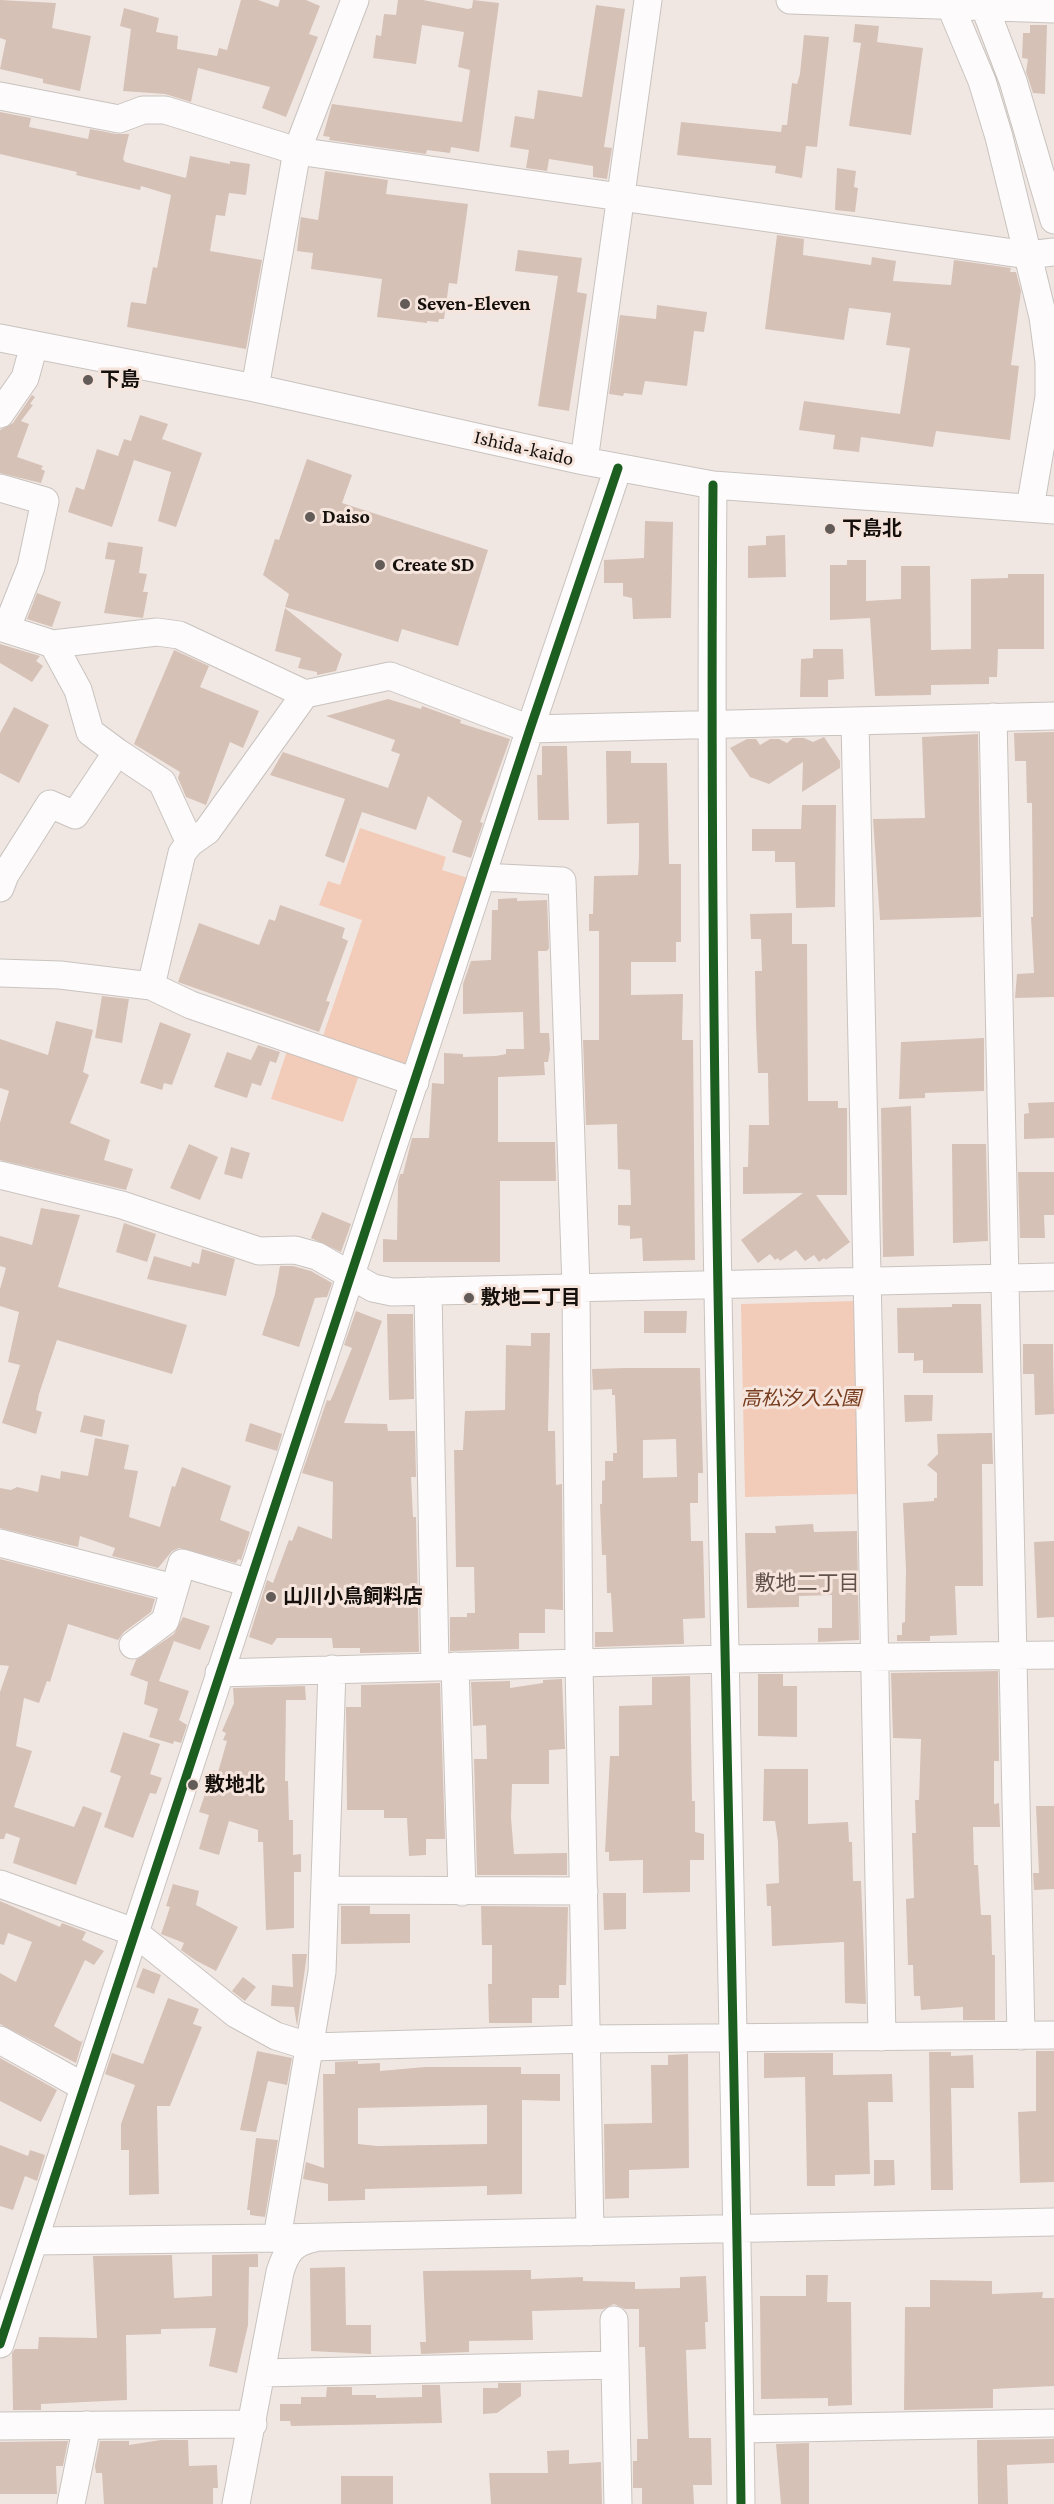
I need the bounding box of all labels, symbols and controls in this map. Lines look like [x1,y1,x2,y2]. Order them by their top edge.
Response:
place label: Seven-Eleven [417,292,531,316]
marker: Seven-Eleven [398,297,412,311]
place label: 下島 [100,368,140,392]
marker: 下島 [81,373,95,387]
street label: Ishida-kaido [472,425,576,471]
place label: Daiso [322,505,370,529]
marker: Daiso [303,510,317,524]
place label: 下島北 [842,517,902,541]
marker: 下島北 [823,522,837,536]
place label: Create SD [392,553,475,577]
marker: Create SD [373,558,387,572]
place label: 敷地二丁目 [481,1286,581,1310]
marker: 敷地二丁目 [462,1291,476,1305]
park label: 高松汐入公園 [741,1387,861,1411]
district label: 敷地二丁目 [755,1571,859,1597]
place label: 山川小鳥飼料店 [283,1585,423,1609]
marker: 山川小鳥飼料店 [264,1590,278,1604]
place label: 敷地北 [205,1773,265,1797]
marker: 敷地北 [186,1778,200,1792]

